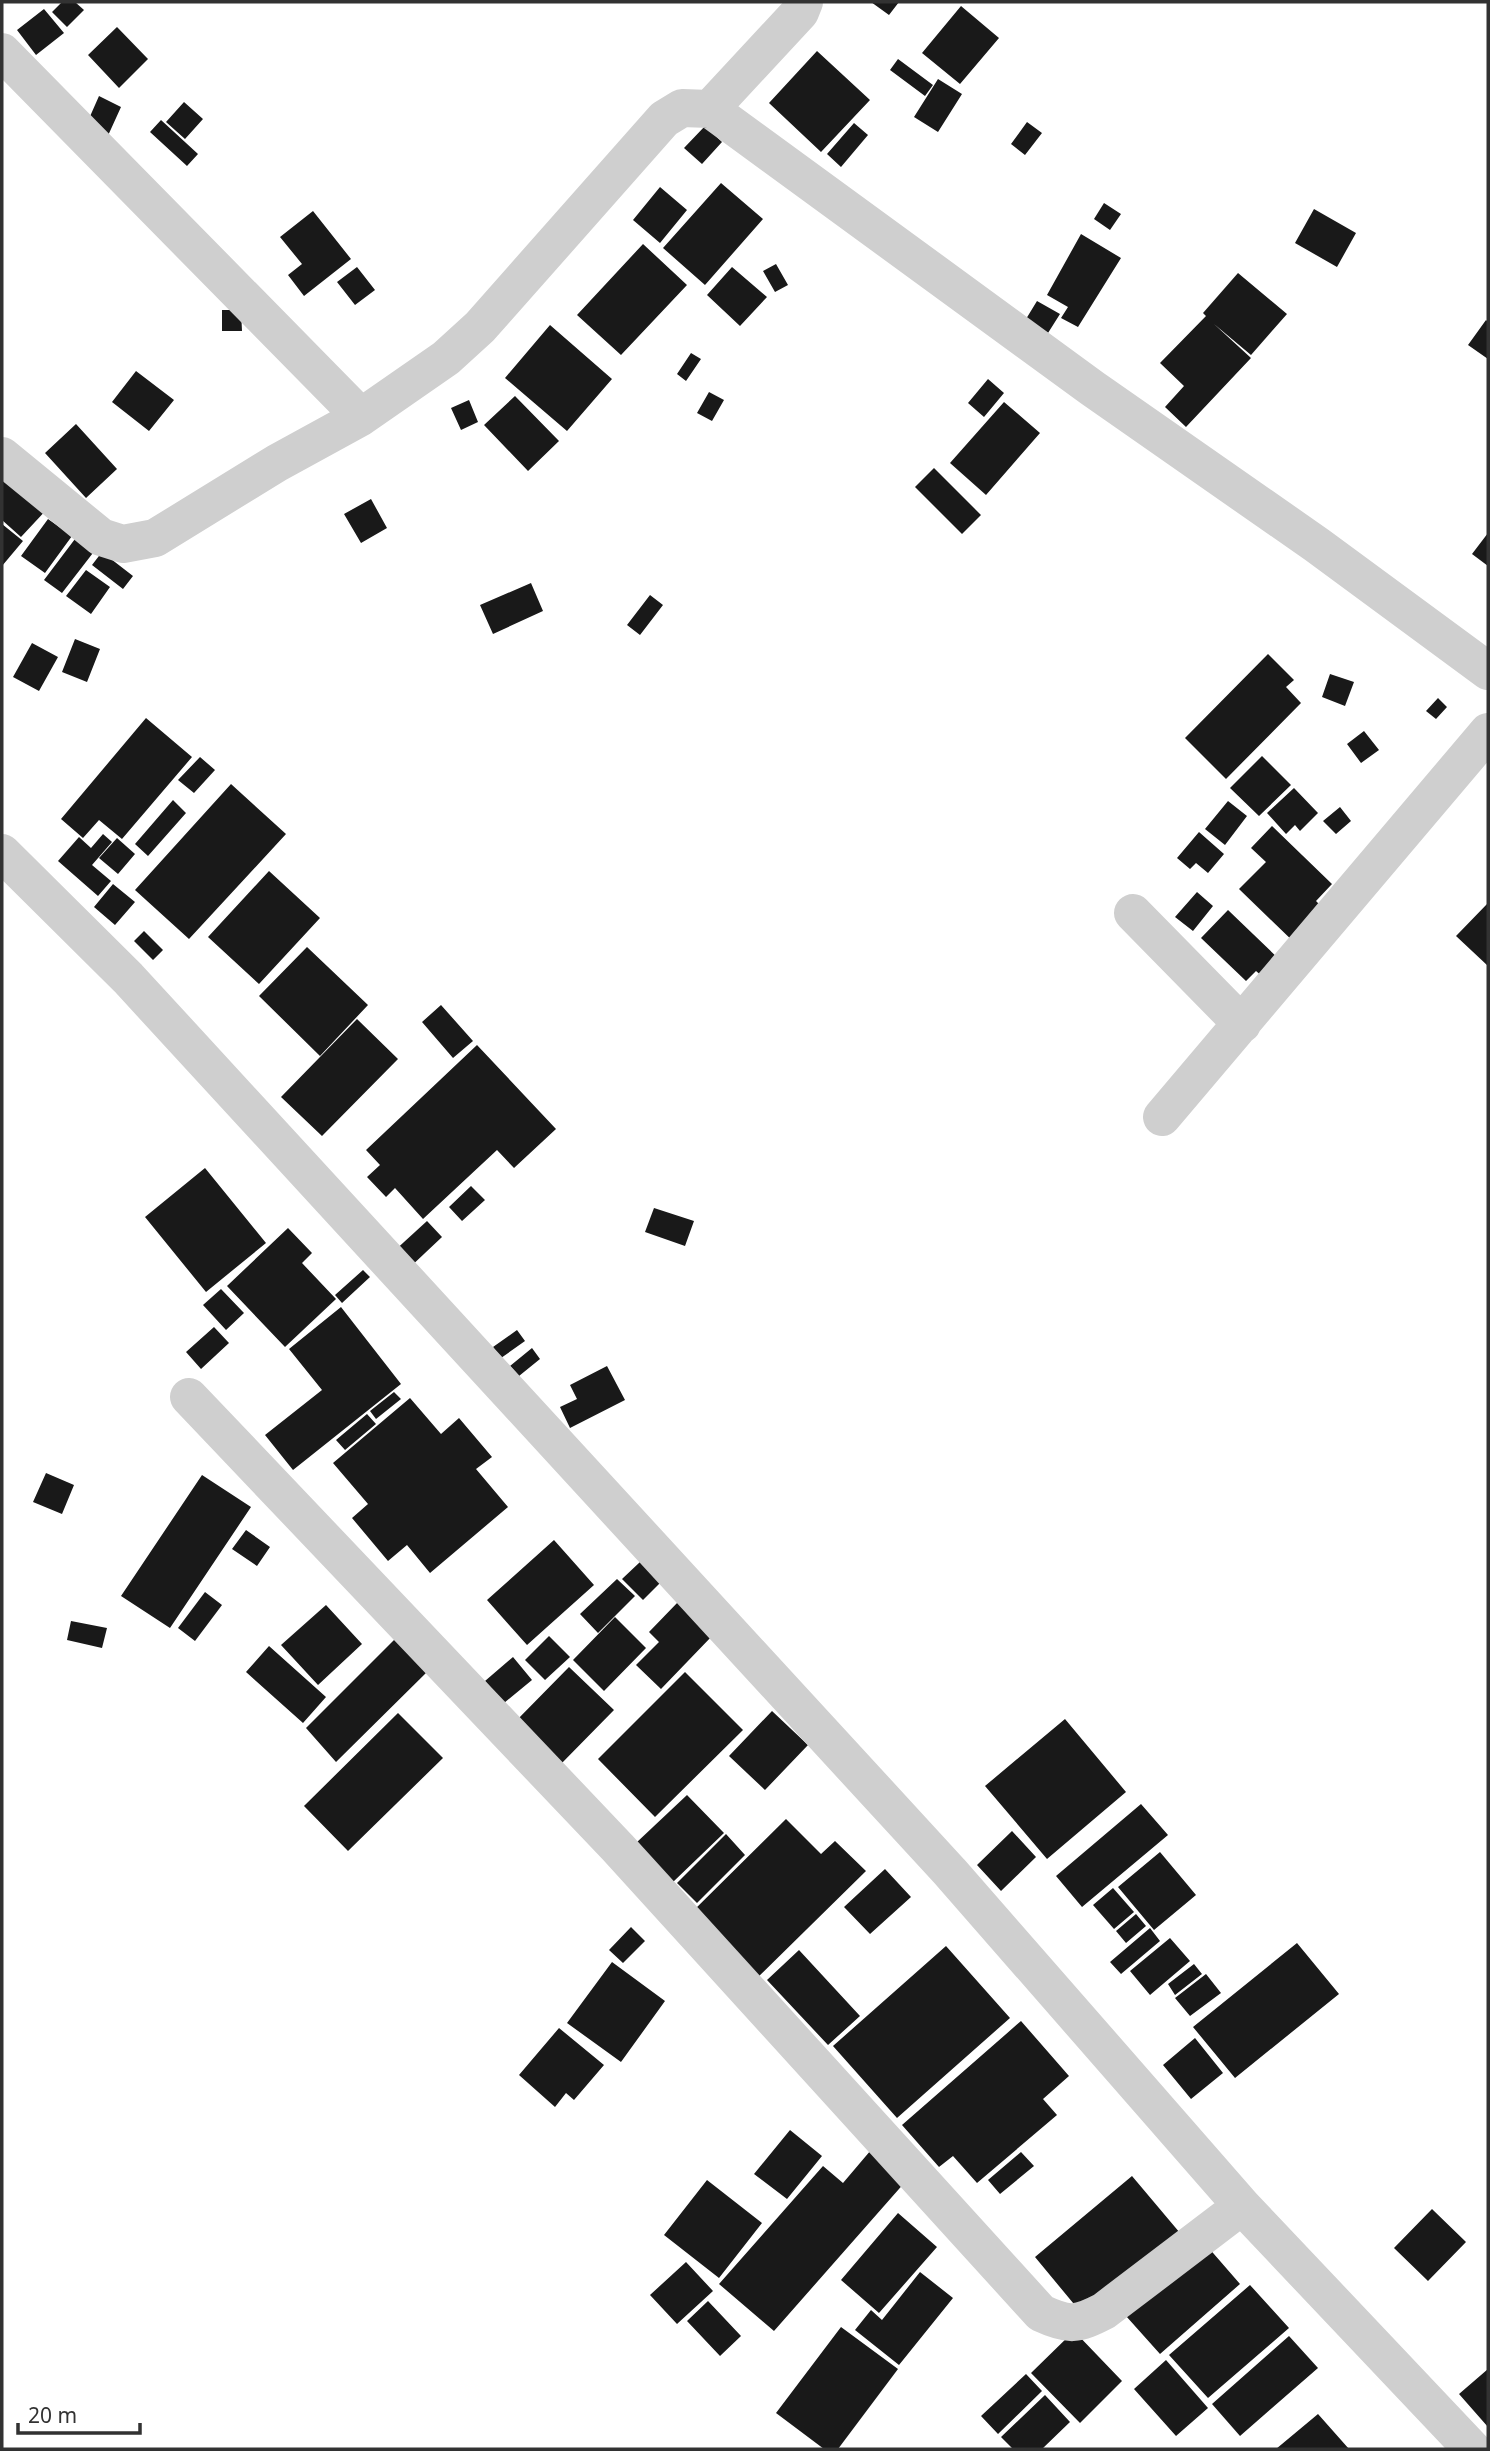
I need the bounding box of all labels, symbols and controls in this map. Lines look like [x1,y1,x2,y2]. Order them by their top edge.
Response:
scale bar [18,2392,140,2436]
text: 20 m [28,2401,77,2429]

